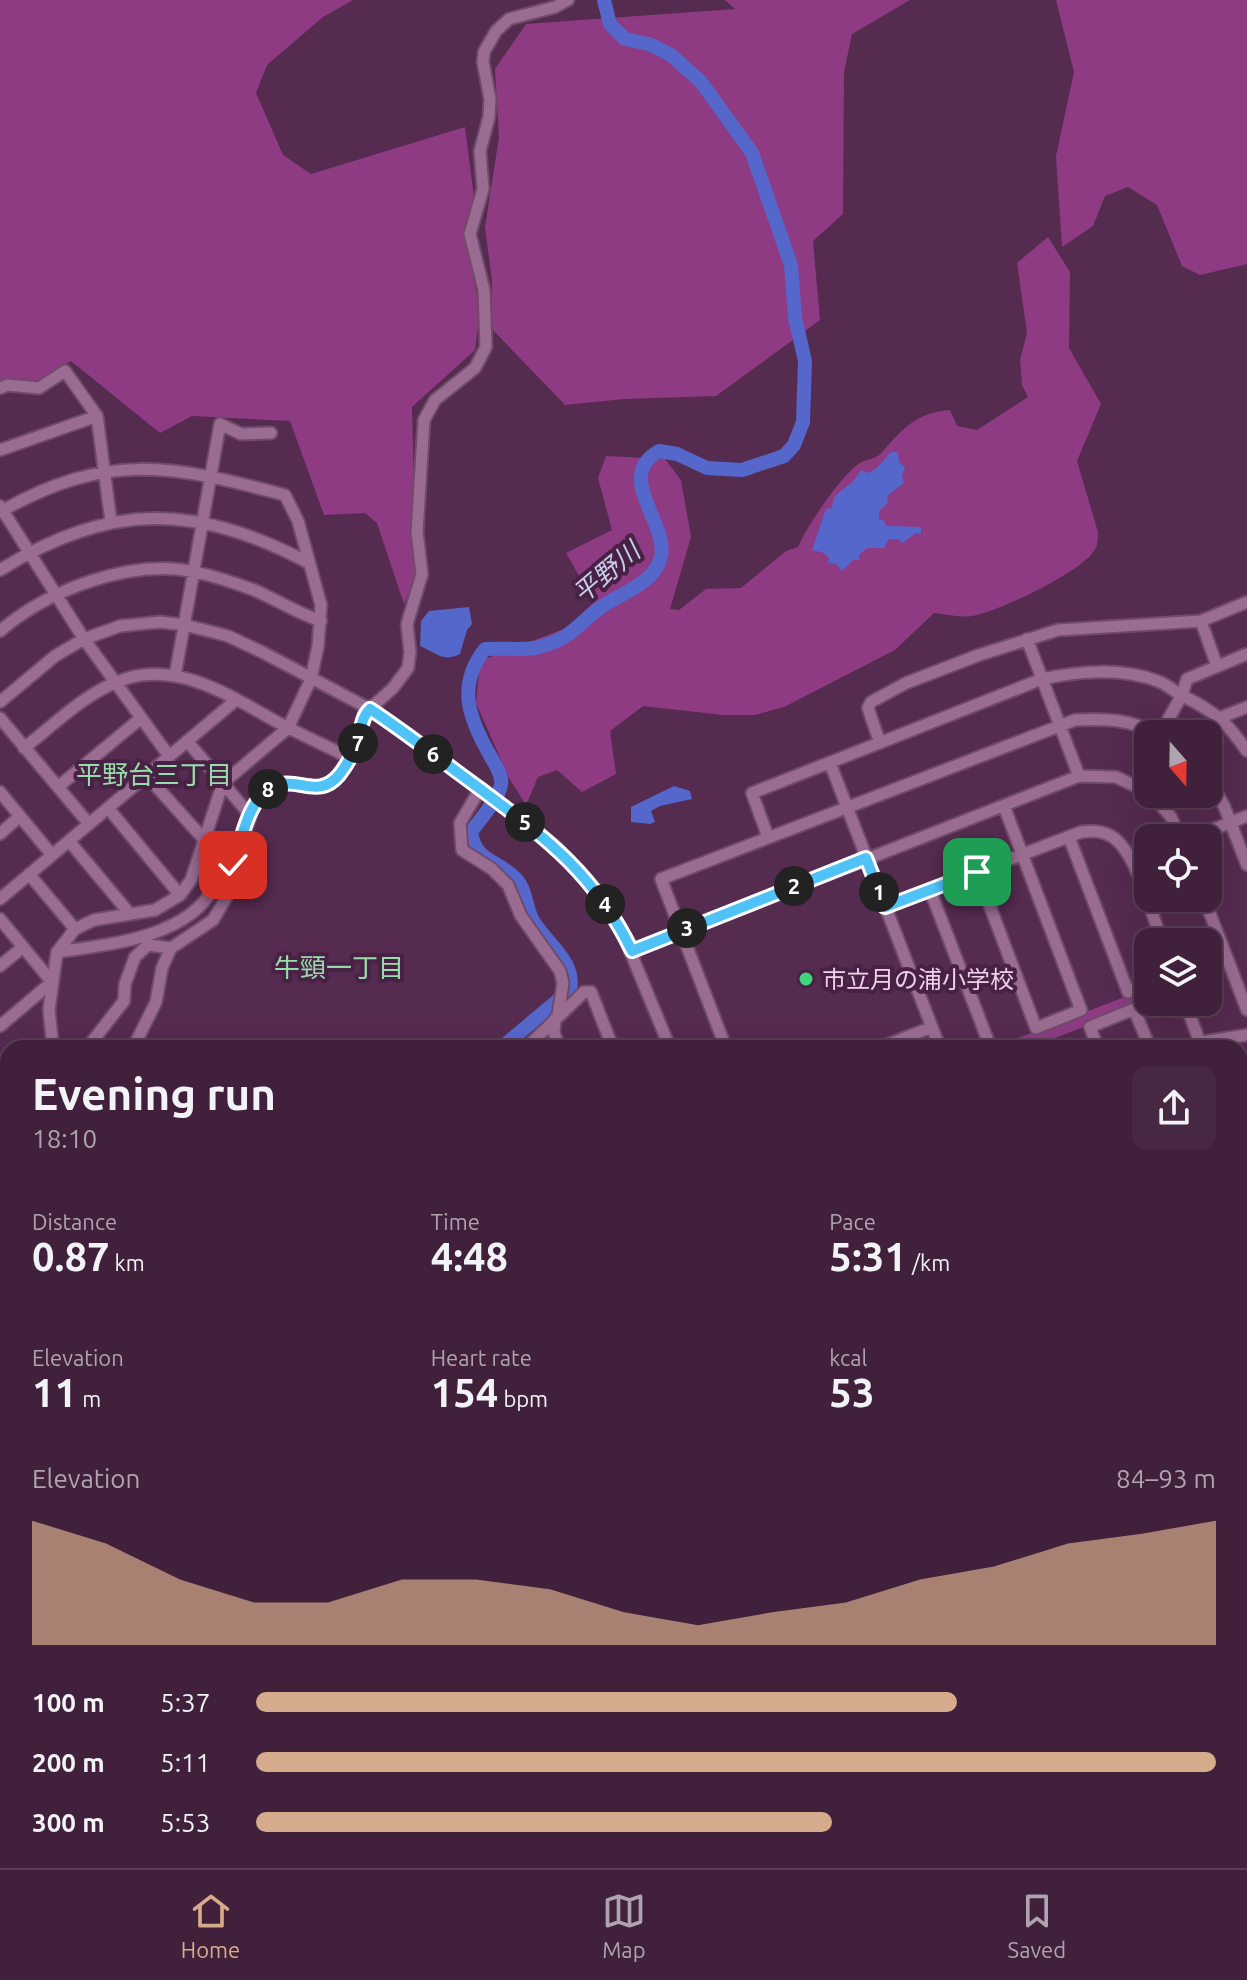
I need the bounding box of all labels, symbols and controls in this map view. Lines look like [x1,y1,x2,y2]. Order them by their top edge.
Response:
water label: 平野川 [567,534,647,608]
north arrow [1134,720,1222,808]
map controls [1134,720,1222,1016]
pin: 7 [338,723,378,763]
text: 7 [352,730,364,755]
pin: 6 [413,734,453,774]
text: 6 [427,741,439,766]
district label: 平野台三丁目 [76,760,232,789]
pin: 8 [248,769,288,809]
text: 8 [262,776,274,801]
pin: 5 [505,802,545,842]
text: 5 [519,809,531,834]
button: locate [1134,824,1222,912]
pin [199,831,267,899]
pin [943,838,1011,906]
icon: check [211,843,255,887]
icon: arrive [955,850,999,894]
pin: 2 [774,866,814,906]
pin: 1 [859,872,899,912]
text: 2 [788,873,800,898]
text: 1 [873,879,885,904]
pin: 4 [585,884,625,924]
text: 4 [599,891,611,916]
pin: 3 [667,908,707,948]
text: 3 [681,915,693,940]
button: layers [1134,928,1222,1016]
district label: 牛頸一丁目 [274,953,404,982]
place label: 市立月の浦小学校 [822,966,1014,993]
marker: 市立月の浦小学校 [797,970,815,988]
button: share [1132,1066,1216,1150]
text: Evening run [32,1069,276,1118]
text: 18:10 [32,1124,97,1153]
text: Distance [32,1209,117,1234]
text: Time [431,1209,480,1234]
text: Pace [829,1209,876,1234]
text: 0.87 [32,1234,110,1279]
text: 4:48 [431,1234,508,1279]
text: 5:31 [829,1234,907,1279]
text: km [110,1250,145,1275]
text: /km [907,1250,950,1275]
text: Elevation [32,1345,124,1370]
text: Heart rate [431,1345,532,1370]
text: kcal [829,1345,867,1370]
text: 11 [32,1370,77,1415]
text: 154 [431,1370,498,1415]
text: 53 [829,1370,874,1415]
text: m [77,1386,101,1411]
text: bpm [498,1386,548,1411]
text: Elevation [32,1464,140,1493]
text: 84–93 m [1116,1464,1216,1493]
text: 100 m [32,1688,105,1717]
text: 5:37 [160,1688,210,1717]
text: 200 m [32,1748,105,1777]
text: 5:11 [160,1748,210,1777]
text: 300 m [32,1808,105,1837]
text: 5:53 [160,1808,210,1837]
tab: Home [181,1889,240,1962]
tab: Map [602,1889,646,1962]
tab: Saved [1008,1889,1066,1962]

